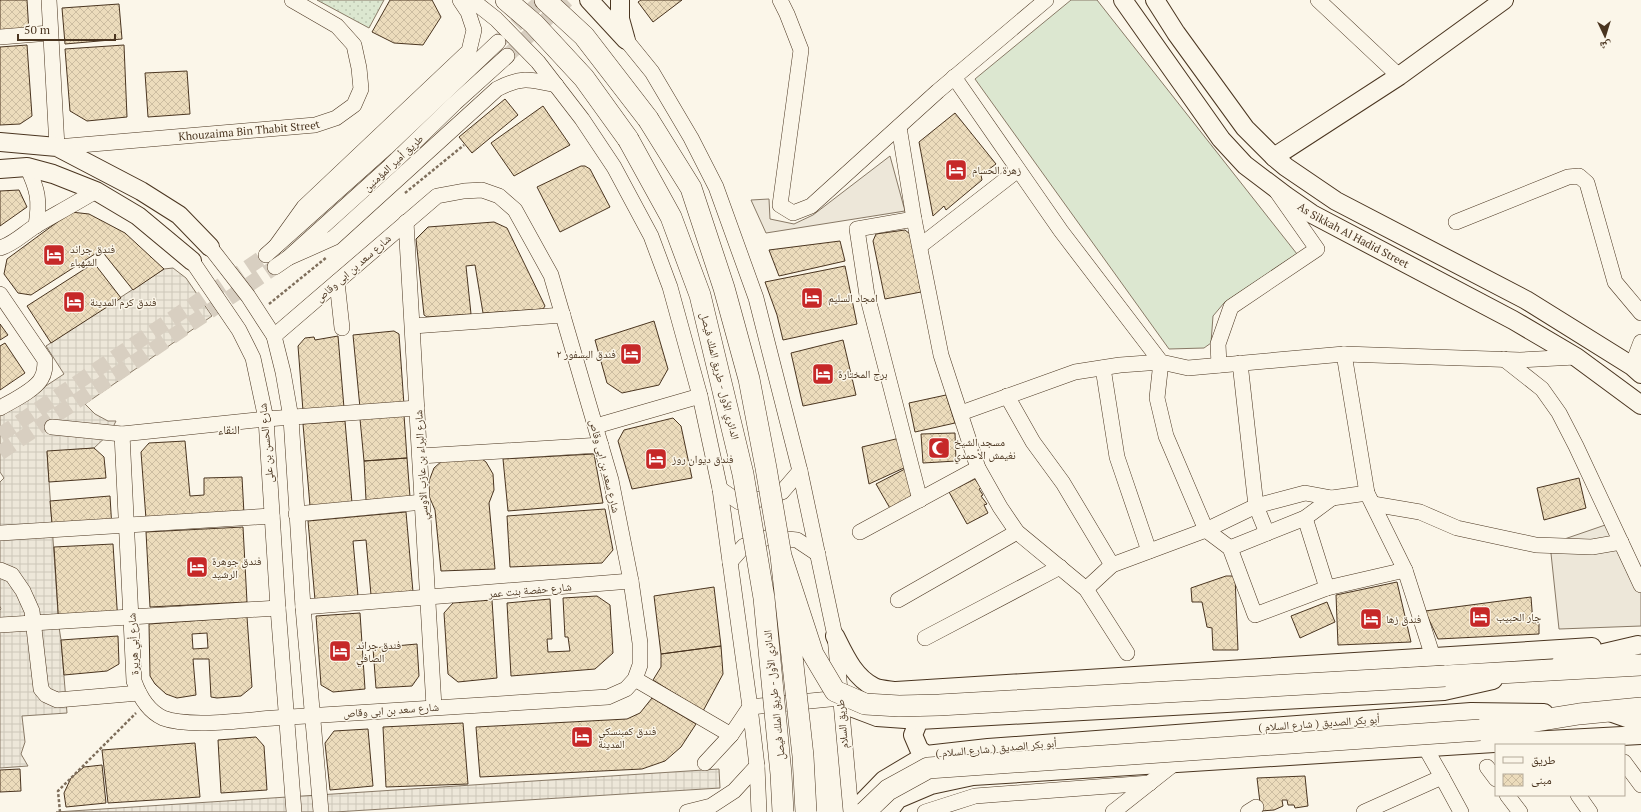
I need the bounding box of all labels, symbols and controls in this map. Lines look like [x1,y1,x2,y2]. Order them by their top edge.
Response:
scale bar [18,16,115,42]
north arrow [1585,16,1625,56]
text: 50 m [24,22,51,37]
text: ش [1599,38,1612,53]
street label: Khouzaima Bin Thabit Street [178,117,322,144]
street label: طريق أمير المؤمنين [360,132,426,194]
hotel icon: زهرة الحسام [943,157,969,183]
place label: زهرة الحسام [972,163,1021,177]
street label: As Sikkah Al Hadid Street [1295,199,1412,271]
street label: شارع سعد بن ابى وقاص [312,231,394,305]
hotel icon: فندق جراند الشهباء [41,242,67,268]
place label: فندق جراند الشهباء [70,242,116,269]
hotel icon: امجاد السلیم [799,285,825,311]
hotel icon: فندق كرم المدينة [61,289,87,315]
place label: امجاد السلیم [828,291,878,306]
place label: فندق كرم المدينة [90,295,157,309]
street label: الدائري الأول - طريق الملك فيصل [696,311,743,442]
hotel icon: فندق البسفور ٢ [618,341,644,367]
place label: فندق البسفور ٢ [556,347,616,361]
hotel icon: برج المختارة [810,361,836,387]
place label: برج المختارة [838,367,887,381]
street label: شارع الحسن بن على [256,402,276,484]
street label: شارع البراء بن عازب الاوسي [411,409,433,521]
street label: شارع سعد بن ابى وقاص [587,418,623,514]
district label: النقاء [218,422,240,437]
mosque icon: مسجد الشيخ نغيمش الأحمدي [926,435,952,461]
place label: مسجد الشيخ نغيمش الأحمدي [954,435,1016,464]
hotel icon: فندق ديوان روز [643,446,669,472]
place label: فندق ديوان روز [671,452,734,466]
hotel icon: فندق جوهرة الرشيد [184,554,210,580]
place label: فندق جوهرة الرشيد [212,554,262,581]
street label: شارع حفصة بنت عمر [487,579,572,601]
hotel icon: جار الحبيب [1467,604,1493,630]
hotel icon: فندق زها [1358,606,1384,632]
place label: جار الحبيب [1496,610,1541,624]
street label: شارع أبي هريرة [124,612,143,675]
place label: فندق زها [1386,612,1422,626]
street label: الدائري الأول - طريق الملك فيصل [760,629,790,761]
hotel icon: فندق جراند الصافي [327,638,353,664]
place label: فندق جراند الصافي [356,638,402,667]
street label: طريق السلام [833,699,851,749]
street label: شارع سعد بن ابى وقاص [343,700,439,720]
street label: ( شارع السلام ) أبو بكر الصديق [1258,712,1380,734]
hotel icon: فندق كمبنسكي المدينة [569,724,595,750]
place label: فندق كمبنسكي المدينة [598,724,657,751]
street label: ( شارع السلام ) أبو بكر الصديق [935,736,1057,760]
legend [1495,744,1625,796]
text: طريق [1531,752,1556,767]
text: مبنى [1531,772,1552,787]

